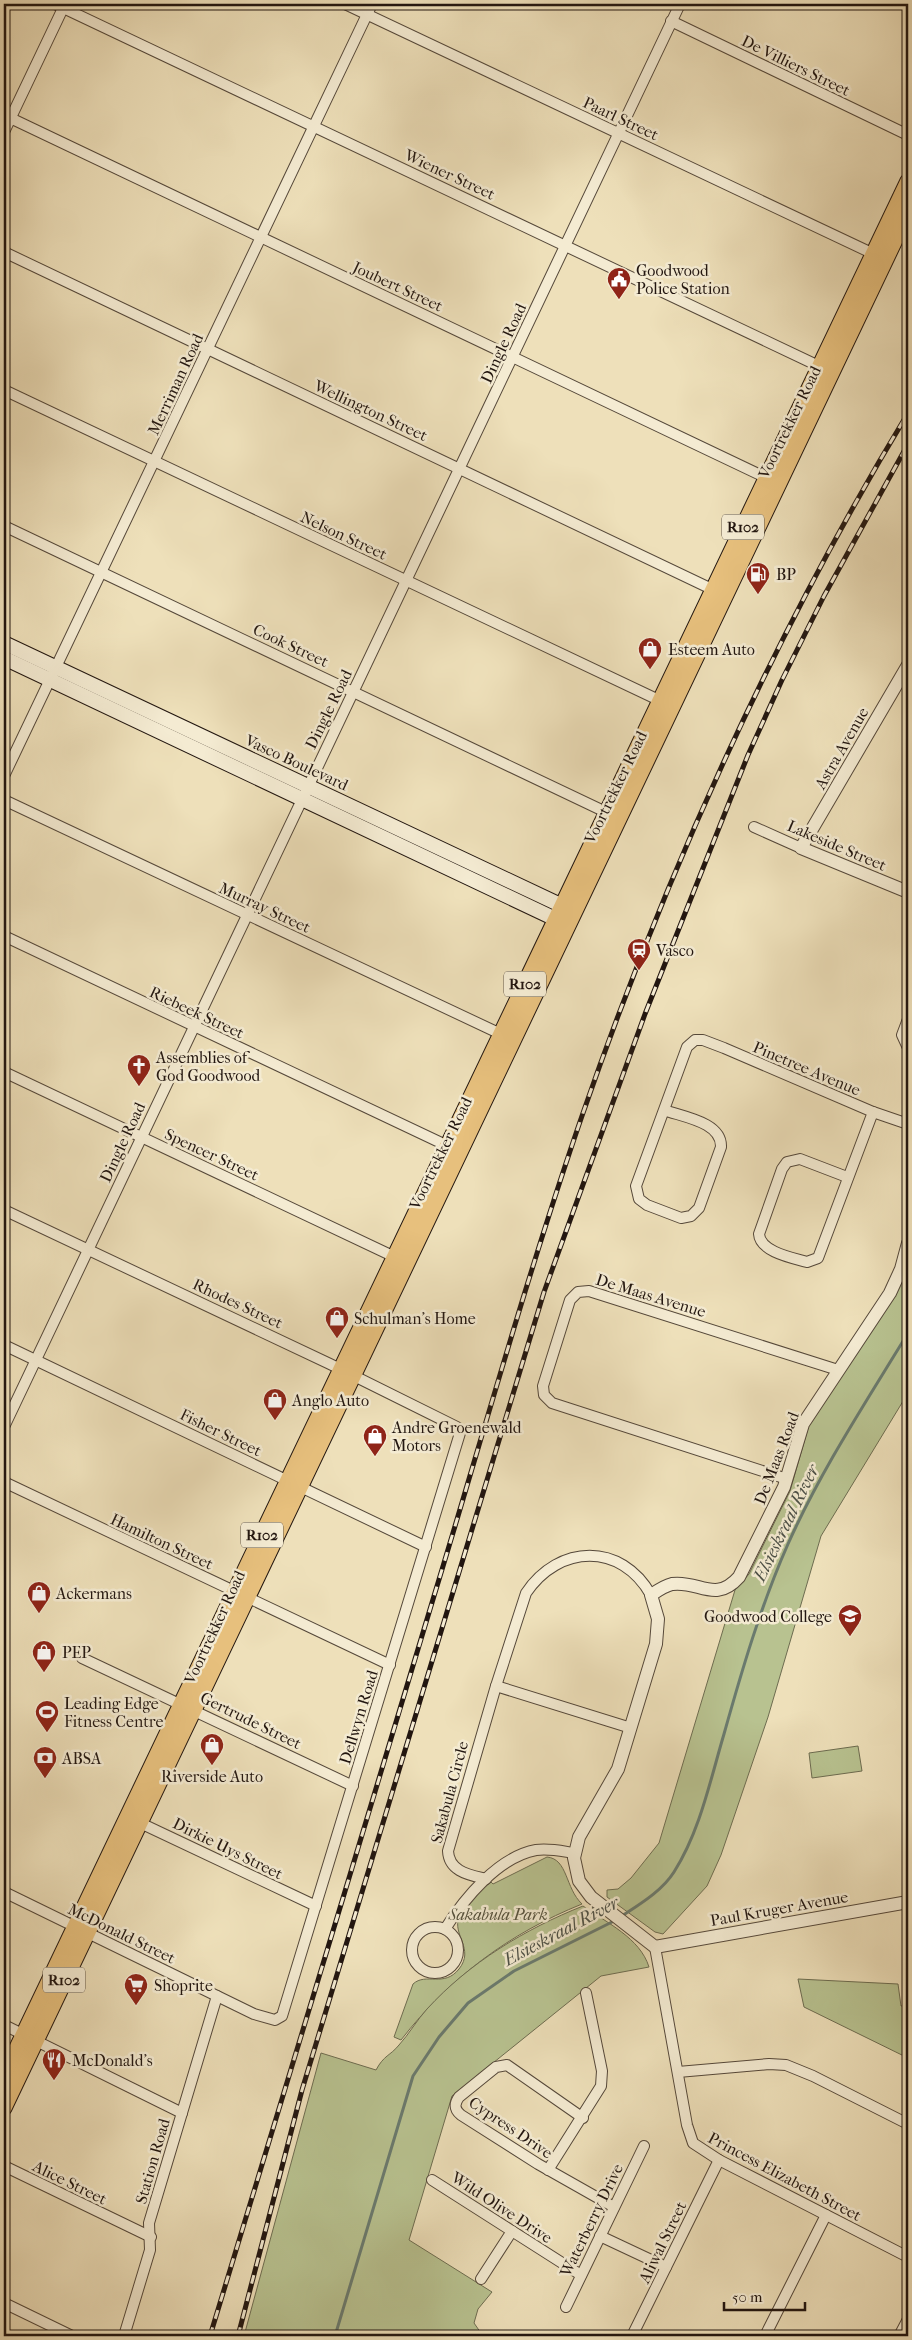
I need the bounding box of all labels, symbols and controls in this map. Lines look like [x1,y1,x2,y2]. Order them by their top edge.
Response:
street label: De Villiers Street [738,31,853,100]
street label: Paarl Street [580,93,662,144]
street label: Wiener Street [401,145,498,204]
street label: Joubert Street [348,256,446,316]
place label: Goodwood Police Station [636,261,730,298]
public building icon: Goodwood Police Station [606,266,632,300]
street label: Dingle Road [477,300,530,386]
street label: Merriman Road [144,330,207,438]
street label: Voortrekker Road [754,363,825,482]
street label: Wellington Street [310,375,431,445]
street label: Nelson Street [298,507,390,564]
road number: R102 [722,514,764,540]
fuel station icon: BP [745,561,771,595]
place label: BP [776,565,796,584]
street label: Cook Street [250,620,332,671]
shop icon: Esteem Auto [637,636,663,670]
place label: Esteem Auto [668,640,755,659]
street label: Dingle Road [301,666,356,752]
street label: Astra Avenue [810,704,873,793]
street label: Voortrekker Road [580,728,651,847]
street label: Vasco Boulevard [241,730,352,795]
street label: Lakeside Street [784,816,889,875]
street label: Murray Street [216,878,314,937]
station icon: Vasco [626,937,652,971]
place label: Vasco [655,941,694,960]
road number: R102 [504,972,546,996]
street label: Riebeek Street [146,982,247,1043]
street label: Pinetree Avenue [750,1037,863,1100]
place label: Assemblies of God Goodwood [155,1048,261,1085]
church icon: Assemblies of God Goodwood [126,1053,152,1087]
street label: Voortrekker Road [405,1094,476,1213]
street label: Dingle Road [96,1099,149,1185]
street label: Spencer Street [162,1124,262,1185]
street label: De Maas Avenue [594,1270,708,1321]
street label: Rhodes Street [190,1274,286,1333]
shop icon: Schulman's Home [324,1305,350,1339]
place label: Schulman's Home [354,1309,476,1328]
shop icon: Anglo Auto [262,1387,288,1421]
place label: Anglo Auto [291,1391,369,1410]
street label: Fisher Street [177,1405,265,1460]
street label: De Maas Road [750,1409,803,1507]
place label: Andre Groenewald Motors [391,1418,522,1455]
shop icon: Andre Groenewald Motors [362,1423,388,1457]
water label: Elsieskraal River [749,1460,825,1586]
street label: Hamilton Street [107,1509,216,1574]
road number: R102 [241,1522,283,1548]
street label: Voortrekker Road [179,1567,249,1688]
shop icon: Ackermans [26,1580,52,1614]
place label: Ackermans [55,1584,132,1603]
school or university icon: Goodwood College [837,1603,863,1637]
place label: Goodwood College [704,1607,832,1626]
shop icon: PEP [31,1639,57,1673]
place label: PEP [62,1643,91,1662]
street label: Dellwyn Road [335,1667,382,1767]
street label: Gertrude Street [197,1688,305,1753]
place label: Leading Edge Fitness Centre [64,1694,164,1731]
sports icon: Leading Edge Fitness Centre [34,1699,60,1733]
shop icon: Riverside Auto [199,1732,225,1766]
street label: Sakabula Circle [427,1739,472,1845]
bank icon: ABSA [32,1745,58,1779]
place label: ABSA [61,1749,102,1768]
place label: Riverside Auto [161,1767,263,1786]
street label: Dirkie Uys Street [170,1814,286,1883]
street label: Paul Kruger Avenue [709,1887,850,1930]
water label: Elsieskraal River [499,1891,624,1971]
street label: McDonald Street [65,1899,179,1968]
park label: Sakabula Park [447,1905,548,1924]
road number: R102 [43,1968,85,1992]
supermarket icon: Shoprite [123,1972,149,2006]
place label: Shoprite [154,1976,213,1995]
restaurant icon: McDonald's [41,2047,67,2081]
place label: McDonald's [72,2051,153,2070]
street label: Cypress Drive [465,2092,556,2162]
street label: Station Road [131,2116,174,2206]
street label: Princess Elizabeth Street [705,2128,865,2225]
street label: Alice Street [29,2156,110,2209]
street label: Waterberry Drive [555,2161,627,2281]
street label: Wild Olive Drive [447,2167,556,2247]
street label: Aliwal Street [634,2198,691,2287]
scale bar [724,2280,806,2312]
text: 50 m [732,2288,763,2306]

